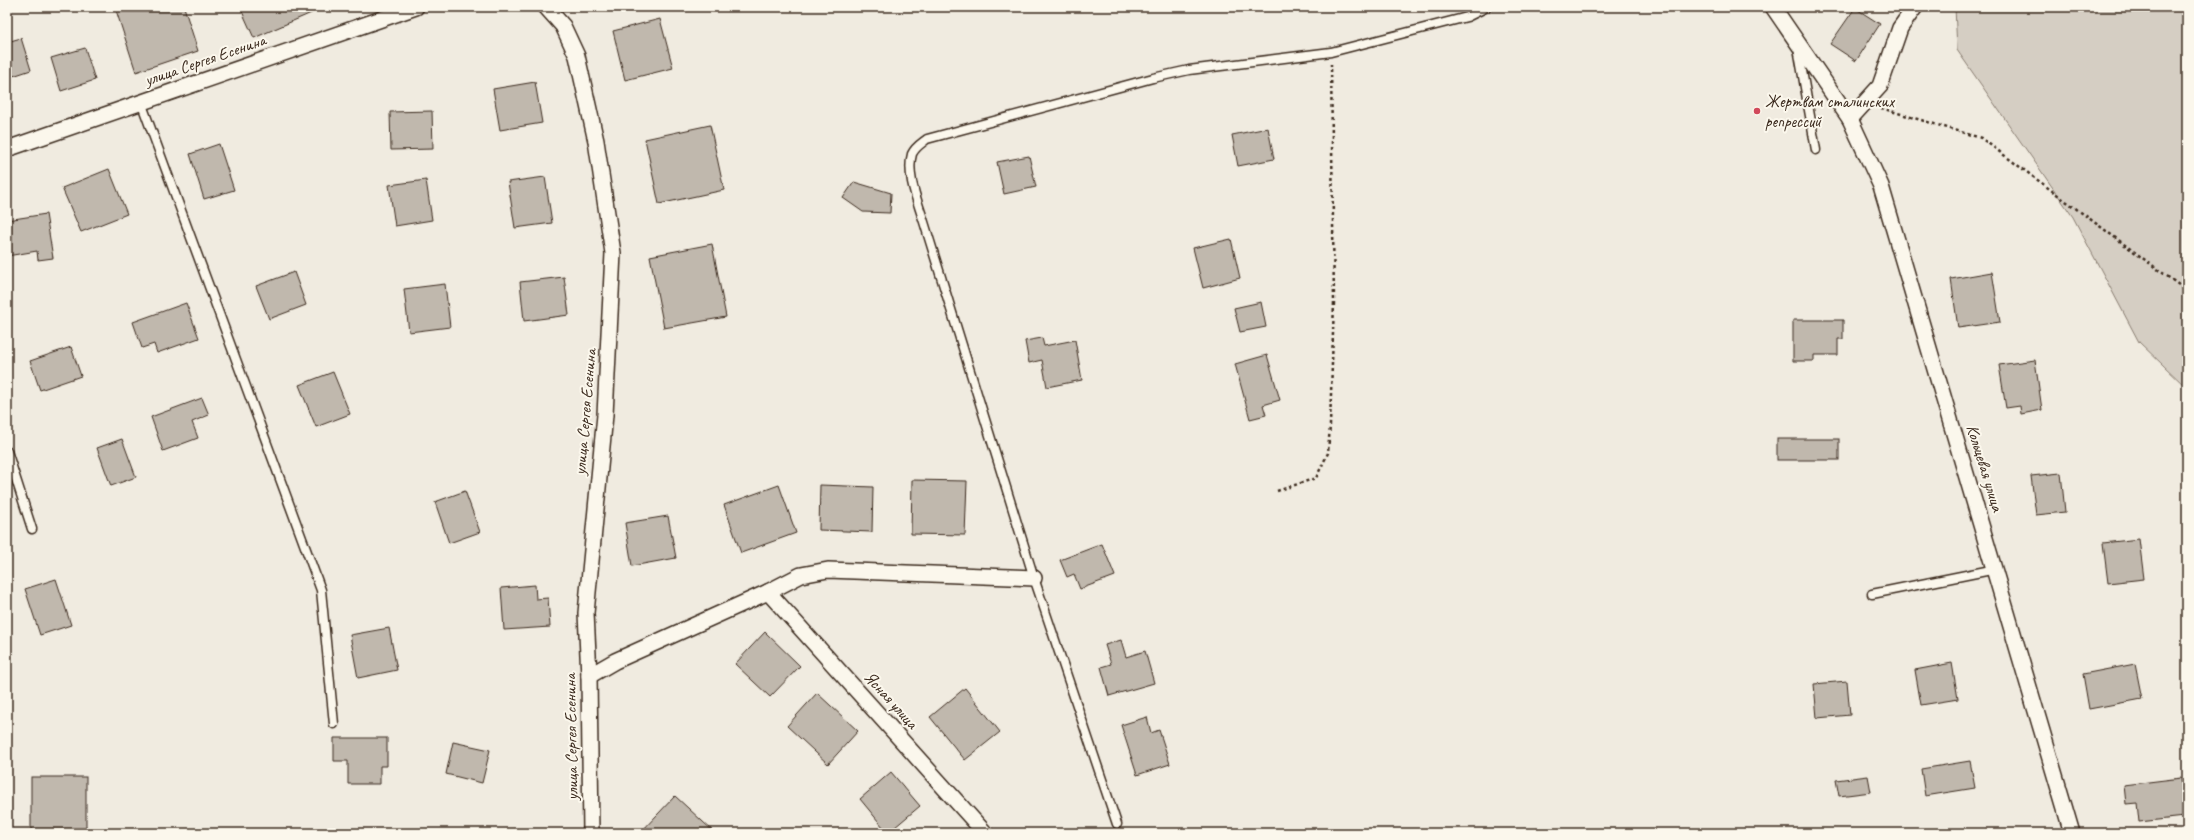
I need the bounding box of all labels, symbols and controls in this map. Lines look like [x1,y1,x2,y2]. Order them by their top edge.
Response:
street label: улица Сергея Есенина [141,29,270,91]
place label: Жертвам сталинских репрессий [1765,91,1895,132]
marker: Жертвам сталинских репрессий [1752,106,1762,116]
street label: улица Сергея Есенина [569,346,601,477]
street label: Кольцевая улица [1962,422,2009,515]
street label: Ясная улица [860,667,923,734]
street label: улица Сергея Есенина [559,672,583,801]

